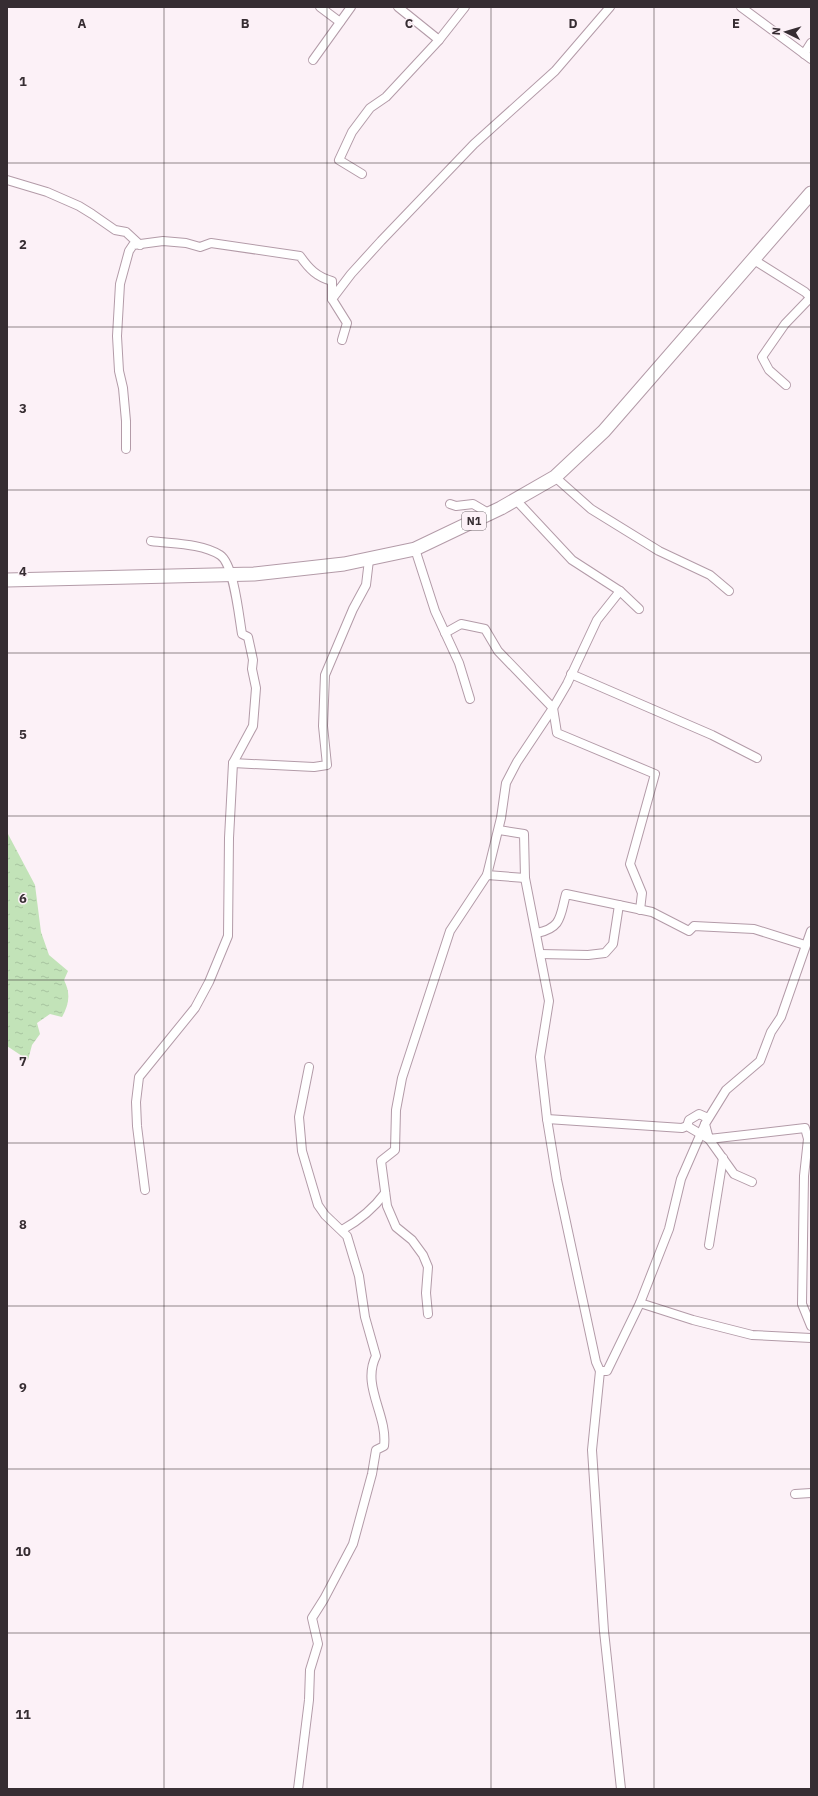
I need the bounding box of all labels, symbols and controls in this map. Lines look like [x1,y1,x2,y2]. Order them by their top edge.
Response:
north arrow [766,12,806,52]
text: A [78,15,87,32]
text: B [241,15,250,32]
text: C [405,15,414,32]
text: D [568,15,578,32]
text: E [732,15,740,32]
text: N [769,27,783,36]
text: 1 [19,73,27,90]
text: 2 [19,236,27,253]
text: 3 [19,400,27,417]
road number: N1 [462,512,486,530]
text: 4 [19,563,27,580]
text: 5 [19,726,27,743]
text: 6 [19,890,27,907]
text: 7 [19,1053,27,1070]
text: 8 [19,1216,27,1233]
text: 9 [19,1379,27,1396]
text: 10 [15,1543,31,1560]
text: 11 [15,1706,31,1723]

